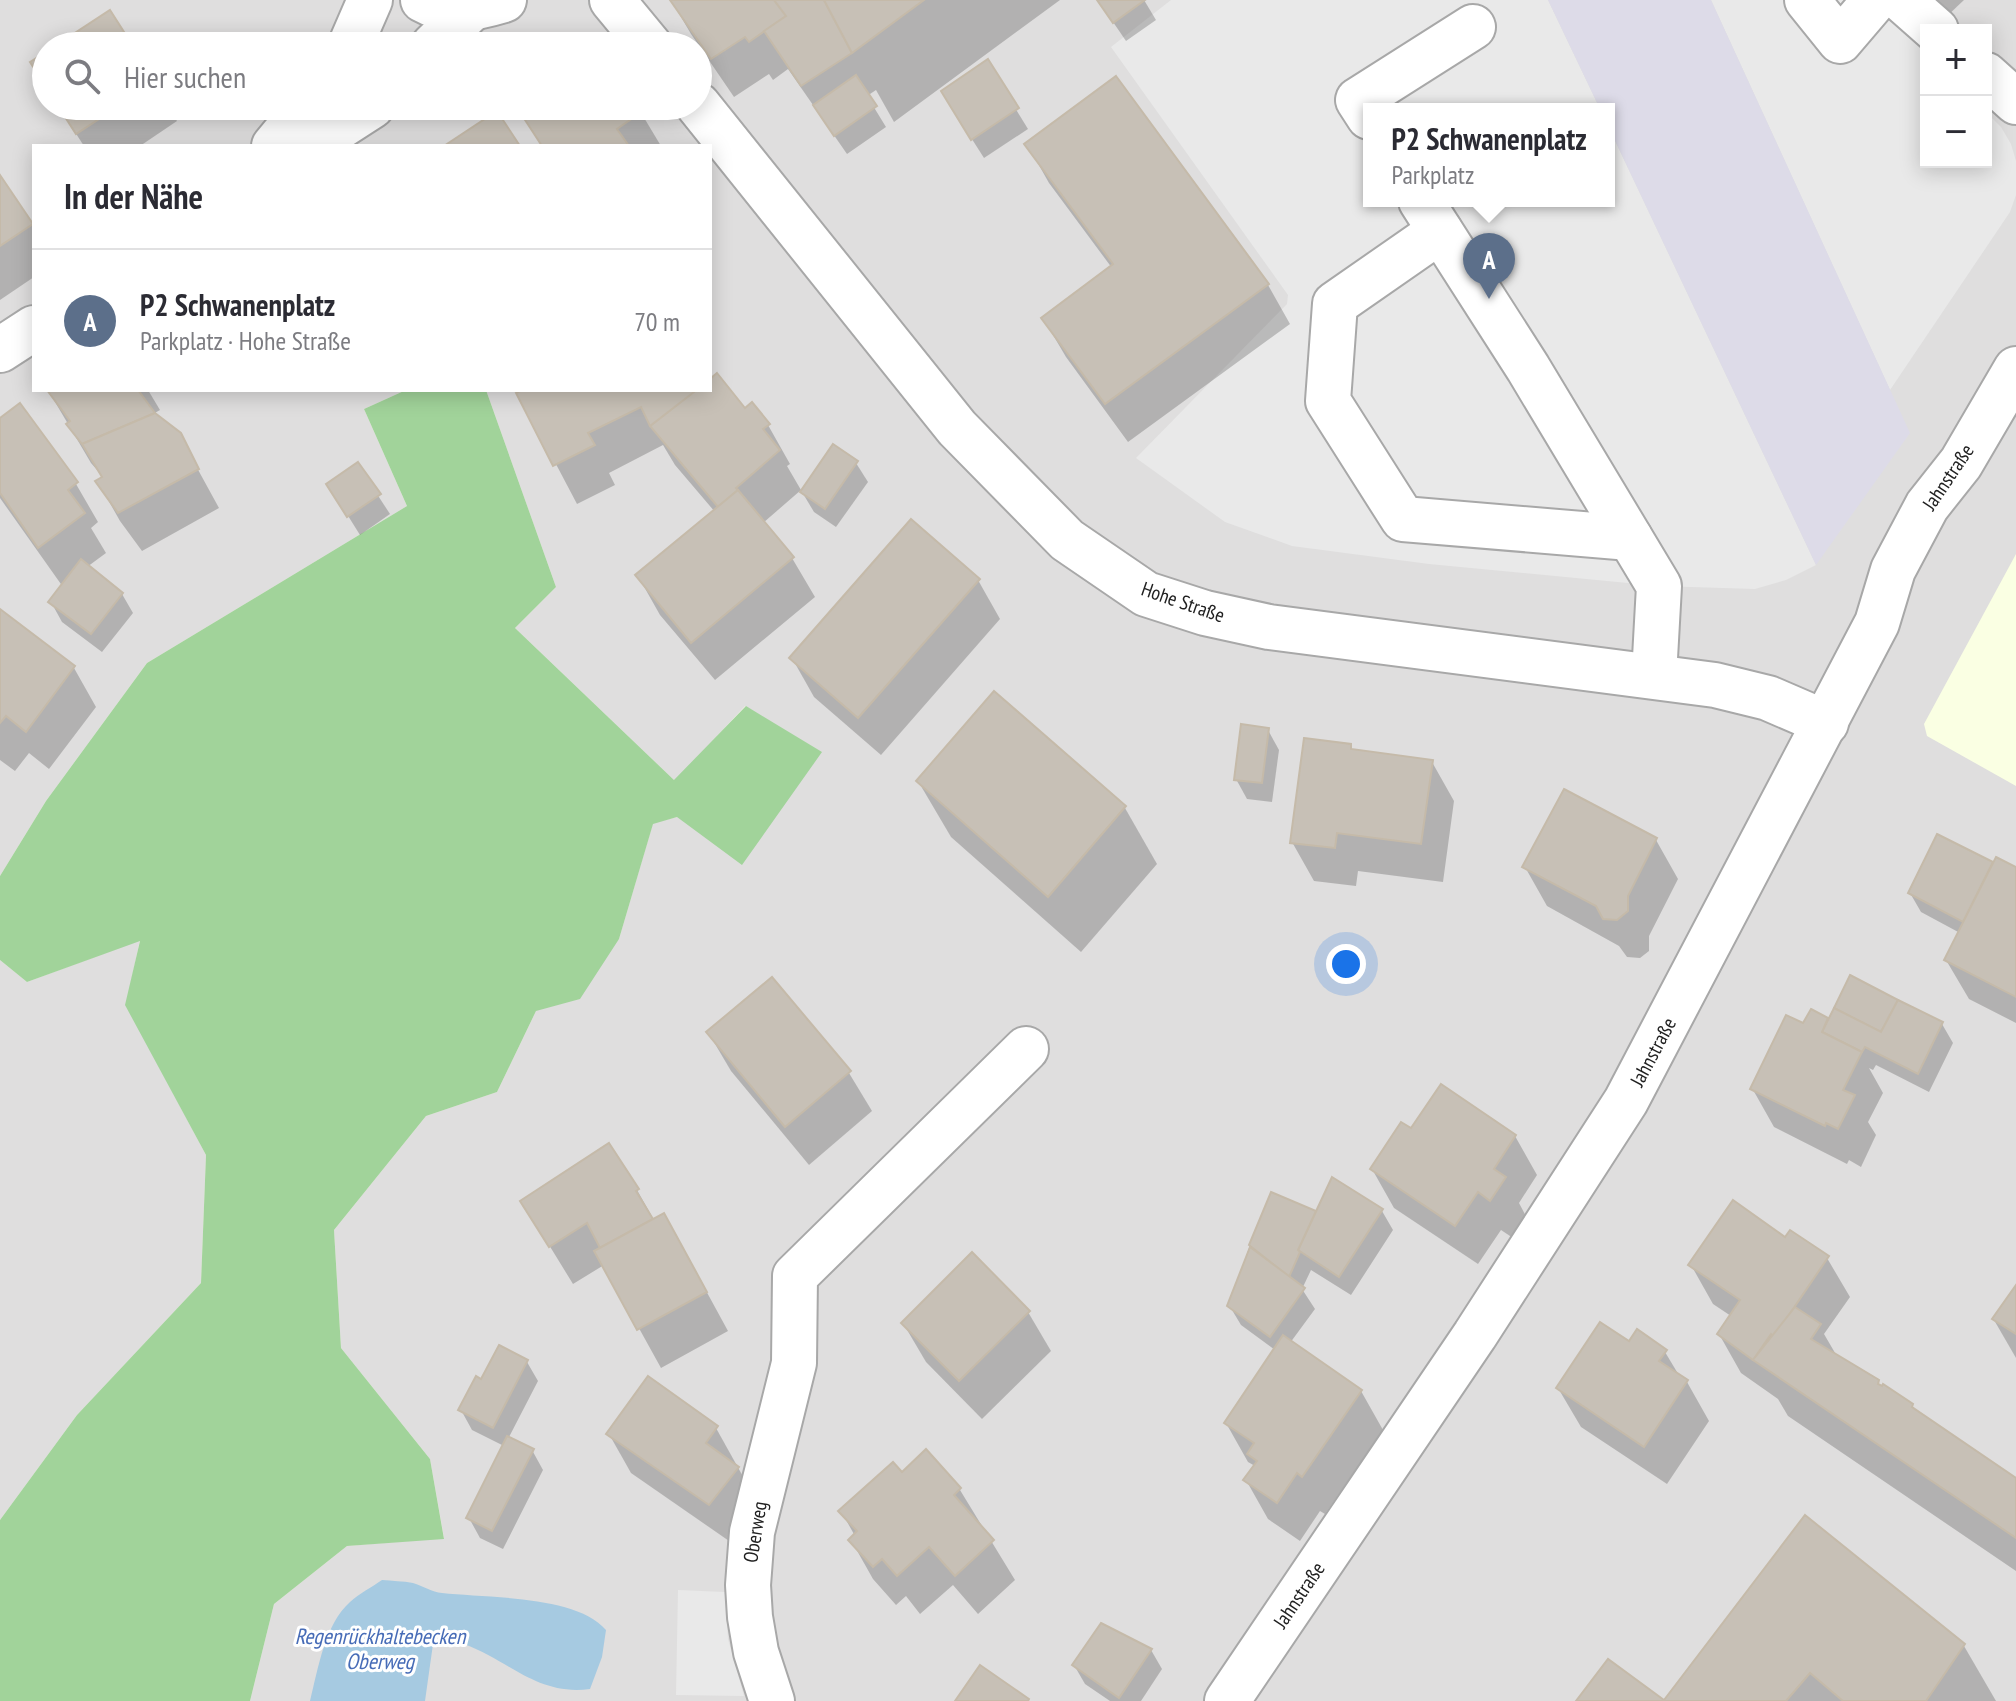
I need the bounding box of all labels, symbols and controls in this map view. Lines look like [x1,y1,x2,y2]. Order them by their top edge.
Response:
map controls [1920,24,1992,168]
button: + [1920,24,1992,96]
search box [32,32,712,120]
icon: search [60,54,104,98]
text: Hier suchen [124,57,246,96]
button: − [1920,96,1992,168]
popup [1363,103,1615,207]
text: P2 Schwanenplatz [1391,119,1587,158]
text: Parkplatz [1391,158,1474,191]
text: In der Nähe [64,174,203,218]
pin: A [1463,233,1515,299]
text: P2 Schwanenplatz [140,285,335,324]
text: A [83,305,97,338]
text: 70 m [634,305,680,338]
text: Parkplatz · Hohe Straße [140,324,351,357]
street label: Jahnstraße [1916,439,1980,516]
street label: Hohe Straße [1138,576,1228,628]
your location [1326,944,1366,984]
street label: Jahnstraße [1624,1013,1682,1092]
street label: Oberweg [737,1499,773,1565]
street label: Jahnstraße [1267,1557,1331,1634]
water label: Regenrückhaltebecken Oberweg [295,1622,467,1675]

